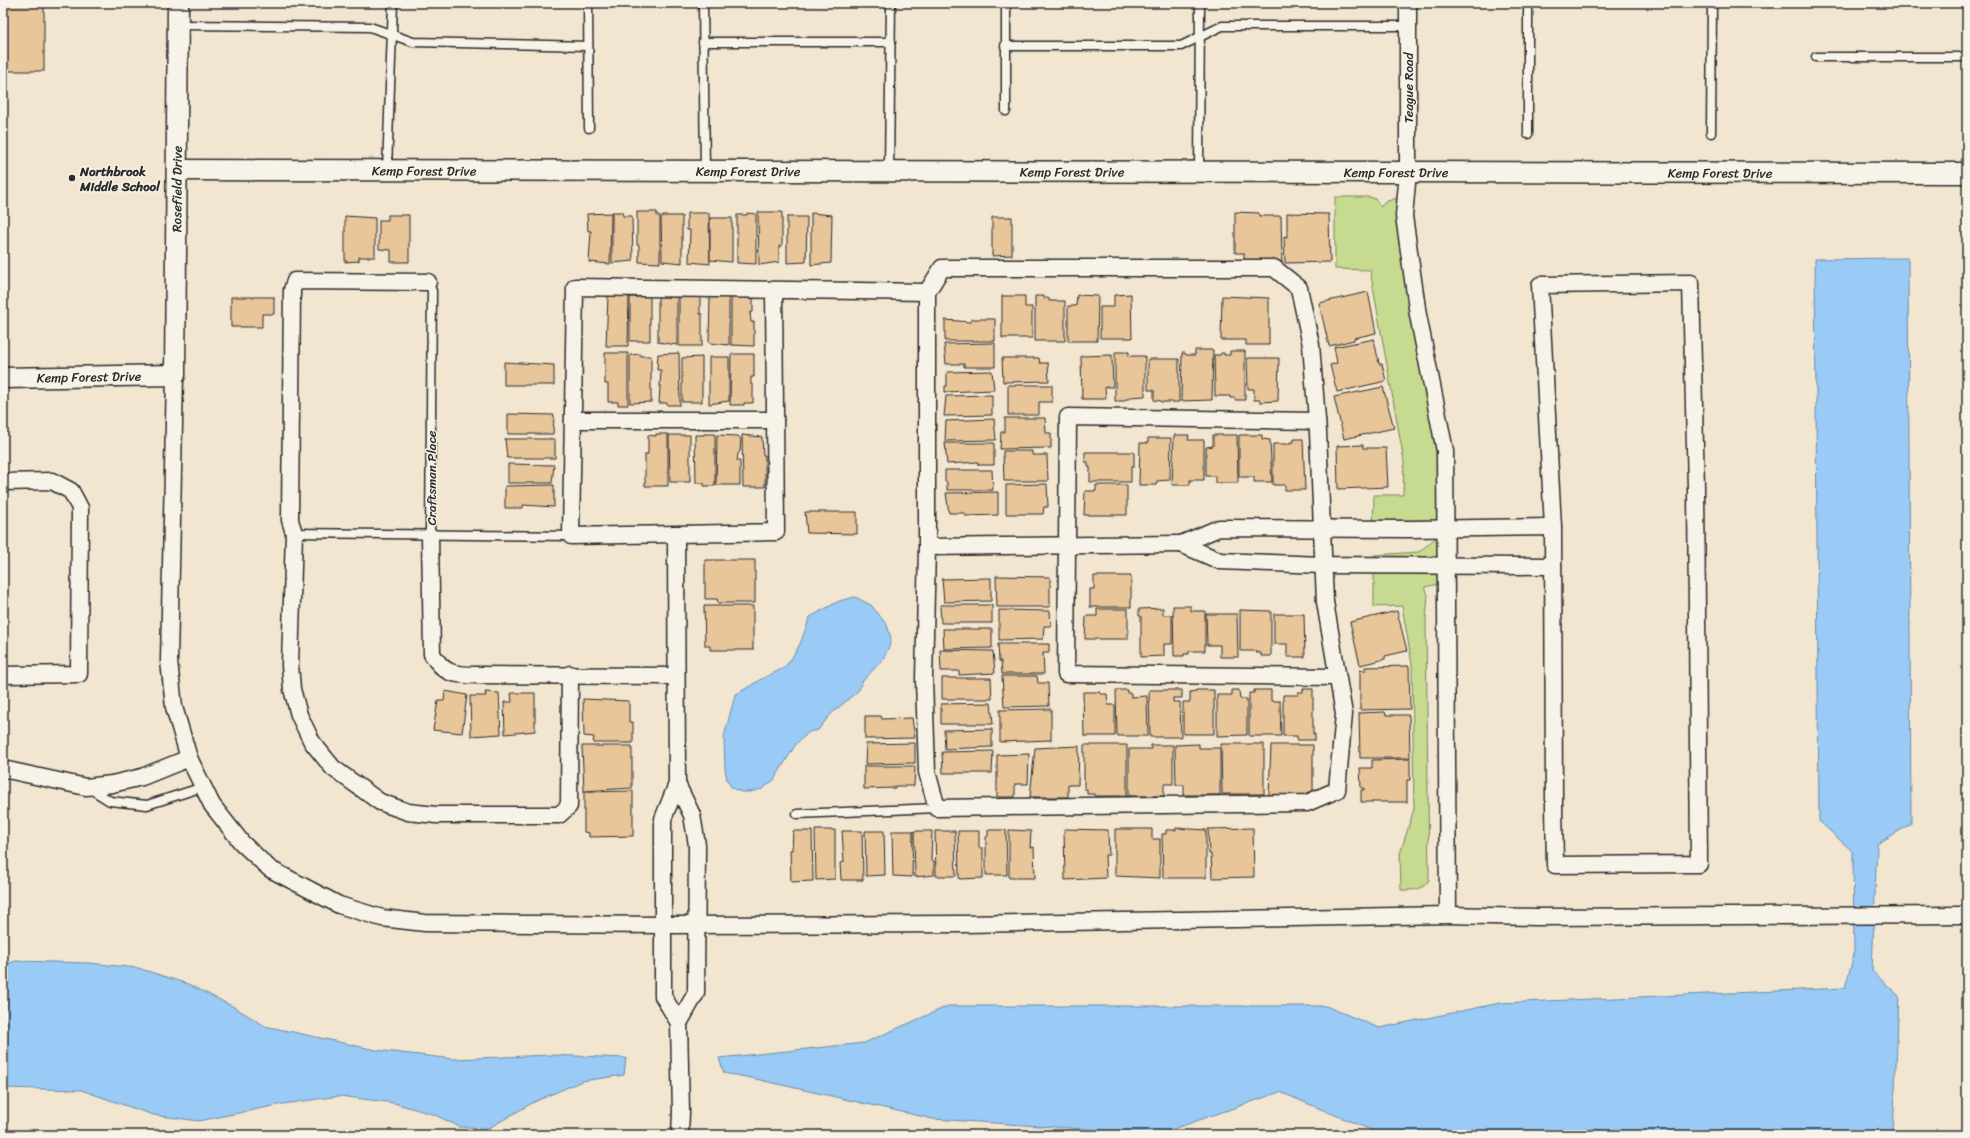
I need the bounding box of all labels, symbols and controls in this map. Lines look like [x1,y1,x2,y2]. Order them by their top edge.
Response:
street label: Teague Road [1397,51,1420,123]
street label: Rosefield Drive [165,145,188,232]
street label: Kemp Forest Drive [372,159,477,182]
street label: Kemp Forest Drive [696,159,801,183]
place label: Northbrook Middle School [79,160,161,198]
street label: Kemp Forest Drive [1020,160,1125,183]
street label: Kemp Forest Drive [1344,160,1449,184]
street label: Kemp Forest Drive [1668,161,1773,184]
marker: Northbrook Middle School [67,173,77,183]
street label: Kemp Forest Drive [36,364,142,389]
street label: Craftsman Place [420,430,443,526]

